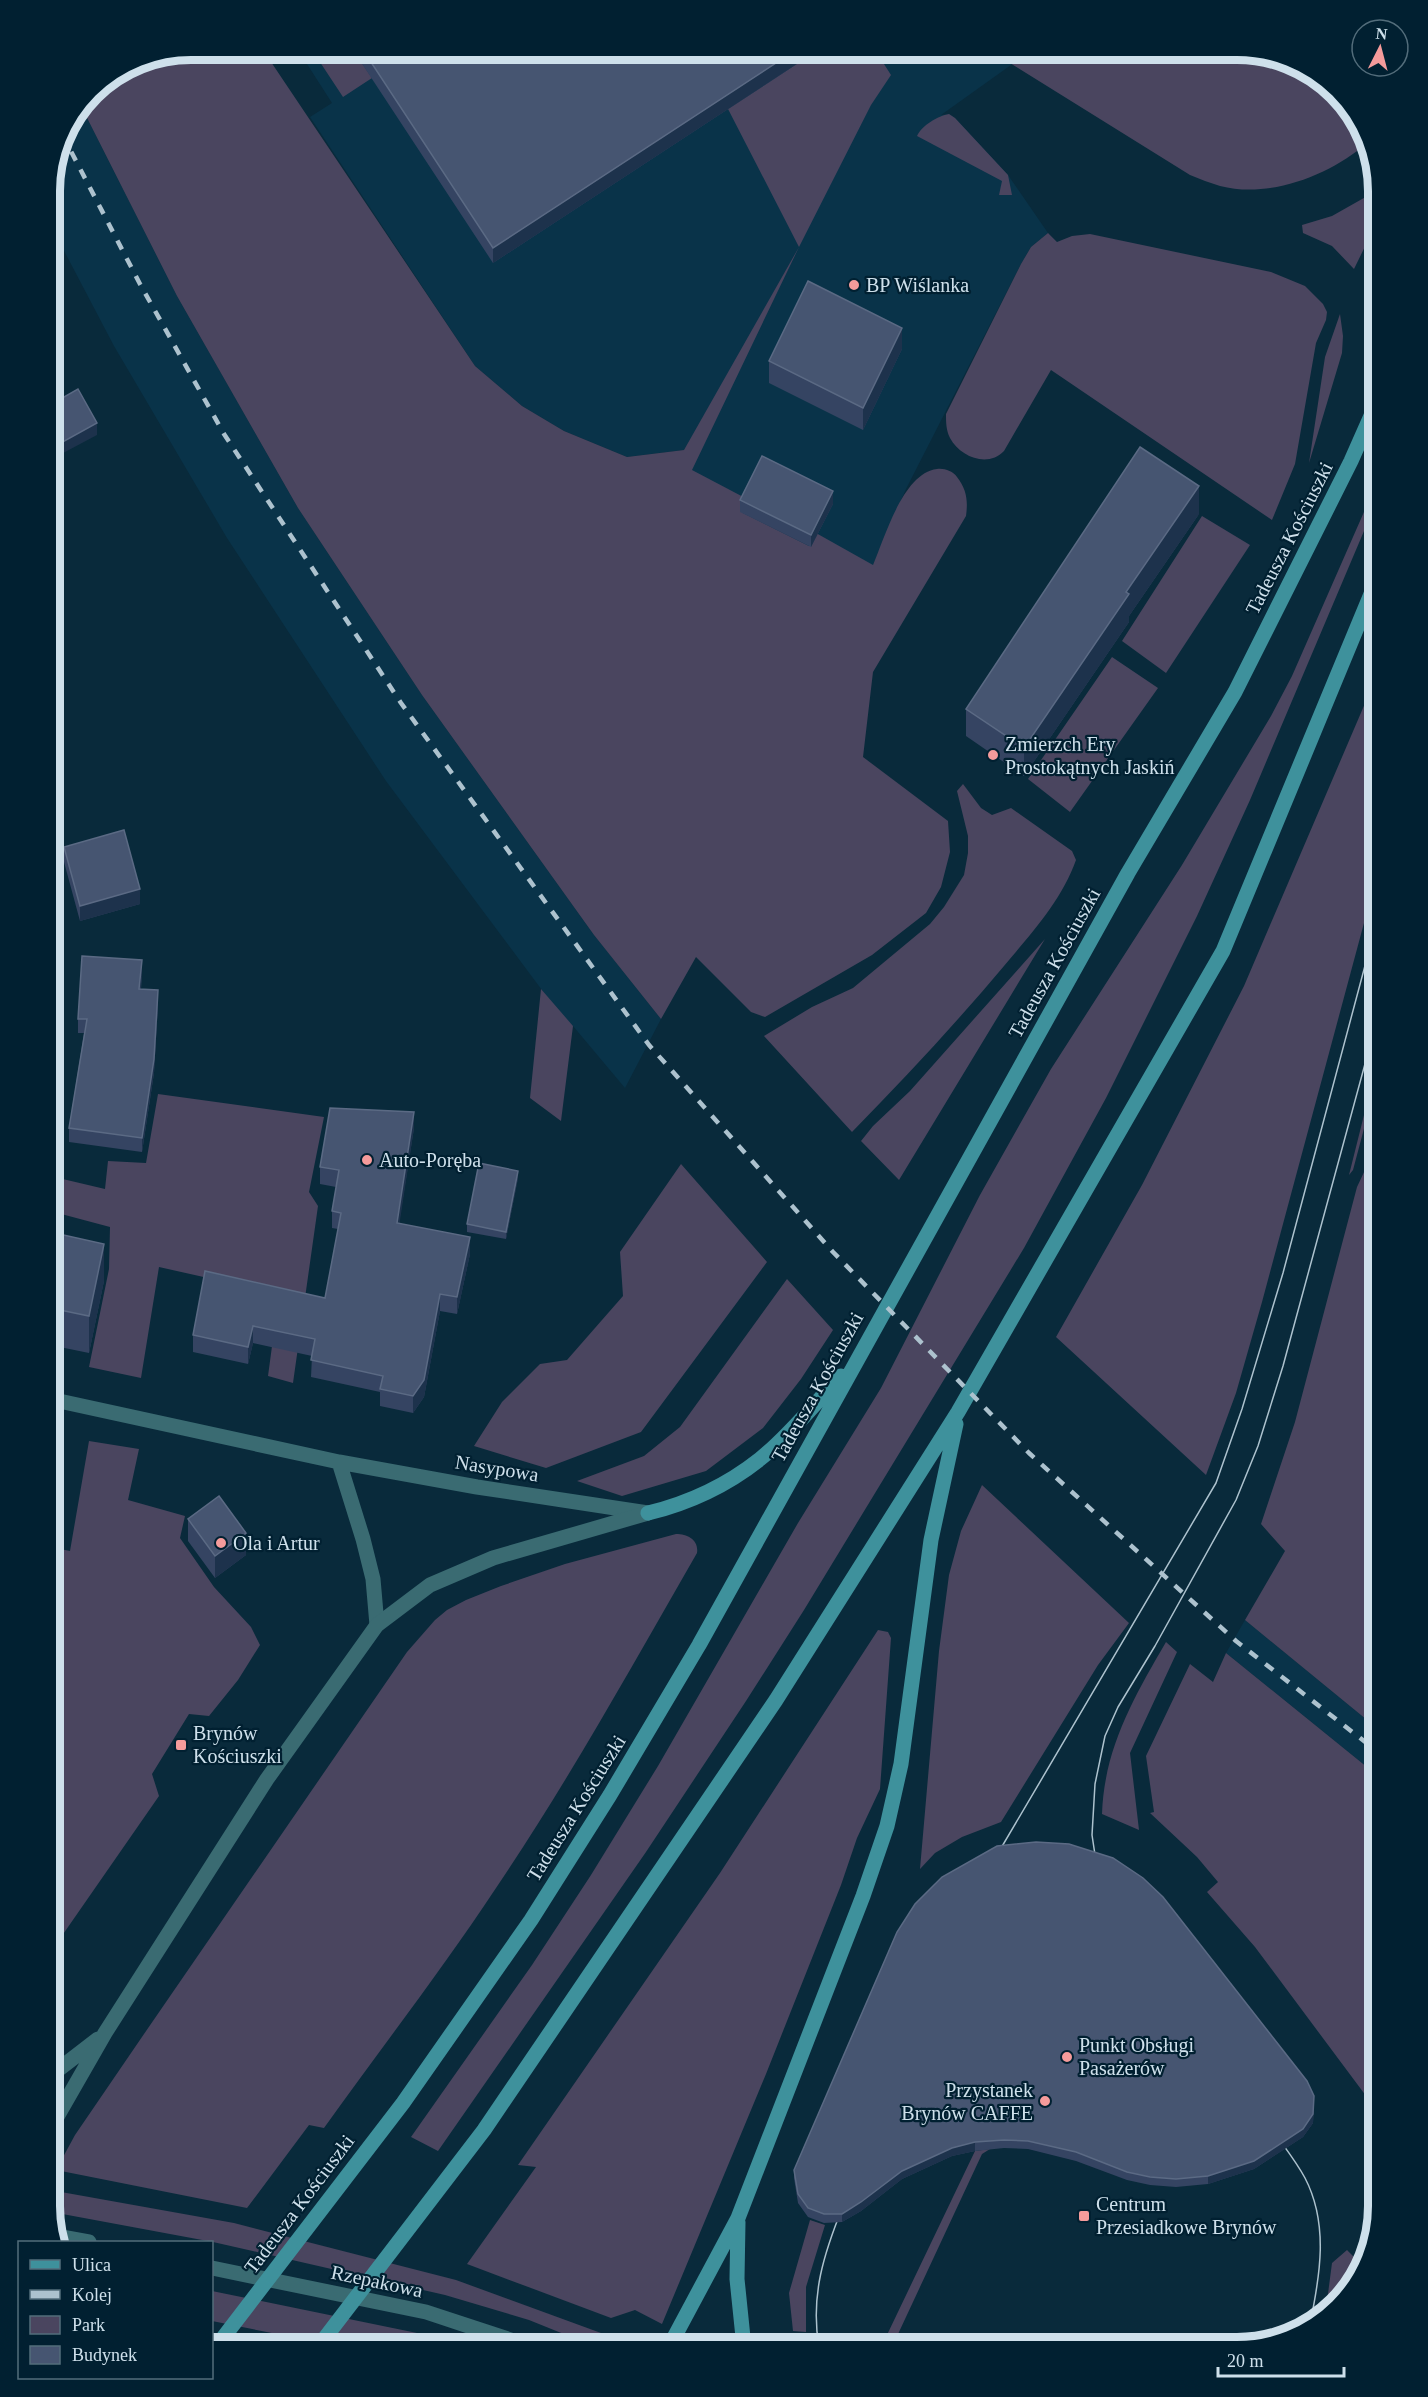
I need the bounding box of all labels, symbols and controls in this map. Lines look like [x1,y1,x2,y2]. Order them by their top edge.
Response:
north arrow [1350,18,1410,78]
text: N [1375,25,1389,43]
place label: BP Wiślanka [866,274,969,296]
marker: BP Wiślanka [847,278,861,292]
street label: Tadeusza Kościuszki [1241,458,1337,618]
place label: Zmierzch Ery Prostokątnych Jaskiń [1005,733,1174,779]
marker: Zmierzch Ery Prostokątnych Jaskiń [986,748,1000,762]
street label: Tadeusza Kościuszki [1004,884,1105,1042]
place label: Auto-Poręba [379,1149,481,1172]
marker: Auto-Poręba [360,1153,374,1167]
street label: Tadeusza Kościuszki [767,1308,868,1466]
street label: Nasypowa [453,1451,541,1486]
place label: Ola i Artur [233,1532,320,1554]
marker: Ola i Artur [214,1536,228,1550]
place label: Brynów Kościuszki [193,1722,282,1767]
street label: Tadeusza Kościuszki [522,1731,630,1885]
marker: Brynów Kościuszki [174,1738,188,1752]
place label: Punkt Obsługi Pasażerów [1079,2034,1194,2079]
marker: Punkt Obsługi Pasażerów [1060,2050,1074,2064]
place label: Przystanek Brynów CAFFE [901,2079,1033,2125]
marker: Przystanek Brynów CAFFE [1038,2094,1052,2108]
street label: Tadeusza Kościuszki [240,2130,359,2278]
place label: Centrum Przesiadkowe Brynów [1096,2193,1277,2239]
marker: Centrum Przesiadkowe Brynów [1077,2209,1091,2223]
legend [18,2241,213,2379]
text: Ulica [72,2255,111,2275]
street label: Rzepakowa [329,2261,425,2302]
text: Kolej [72,2285,112,2305]
text: Park [72,2315,105,2335]
scale bar [1218,2340,1344,2378]
text: Budynek [72,2345,137,2365]
text: 20 m [1227,2351,1264,2371]

